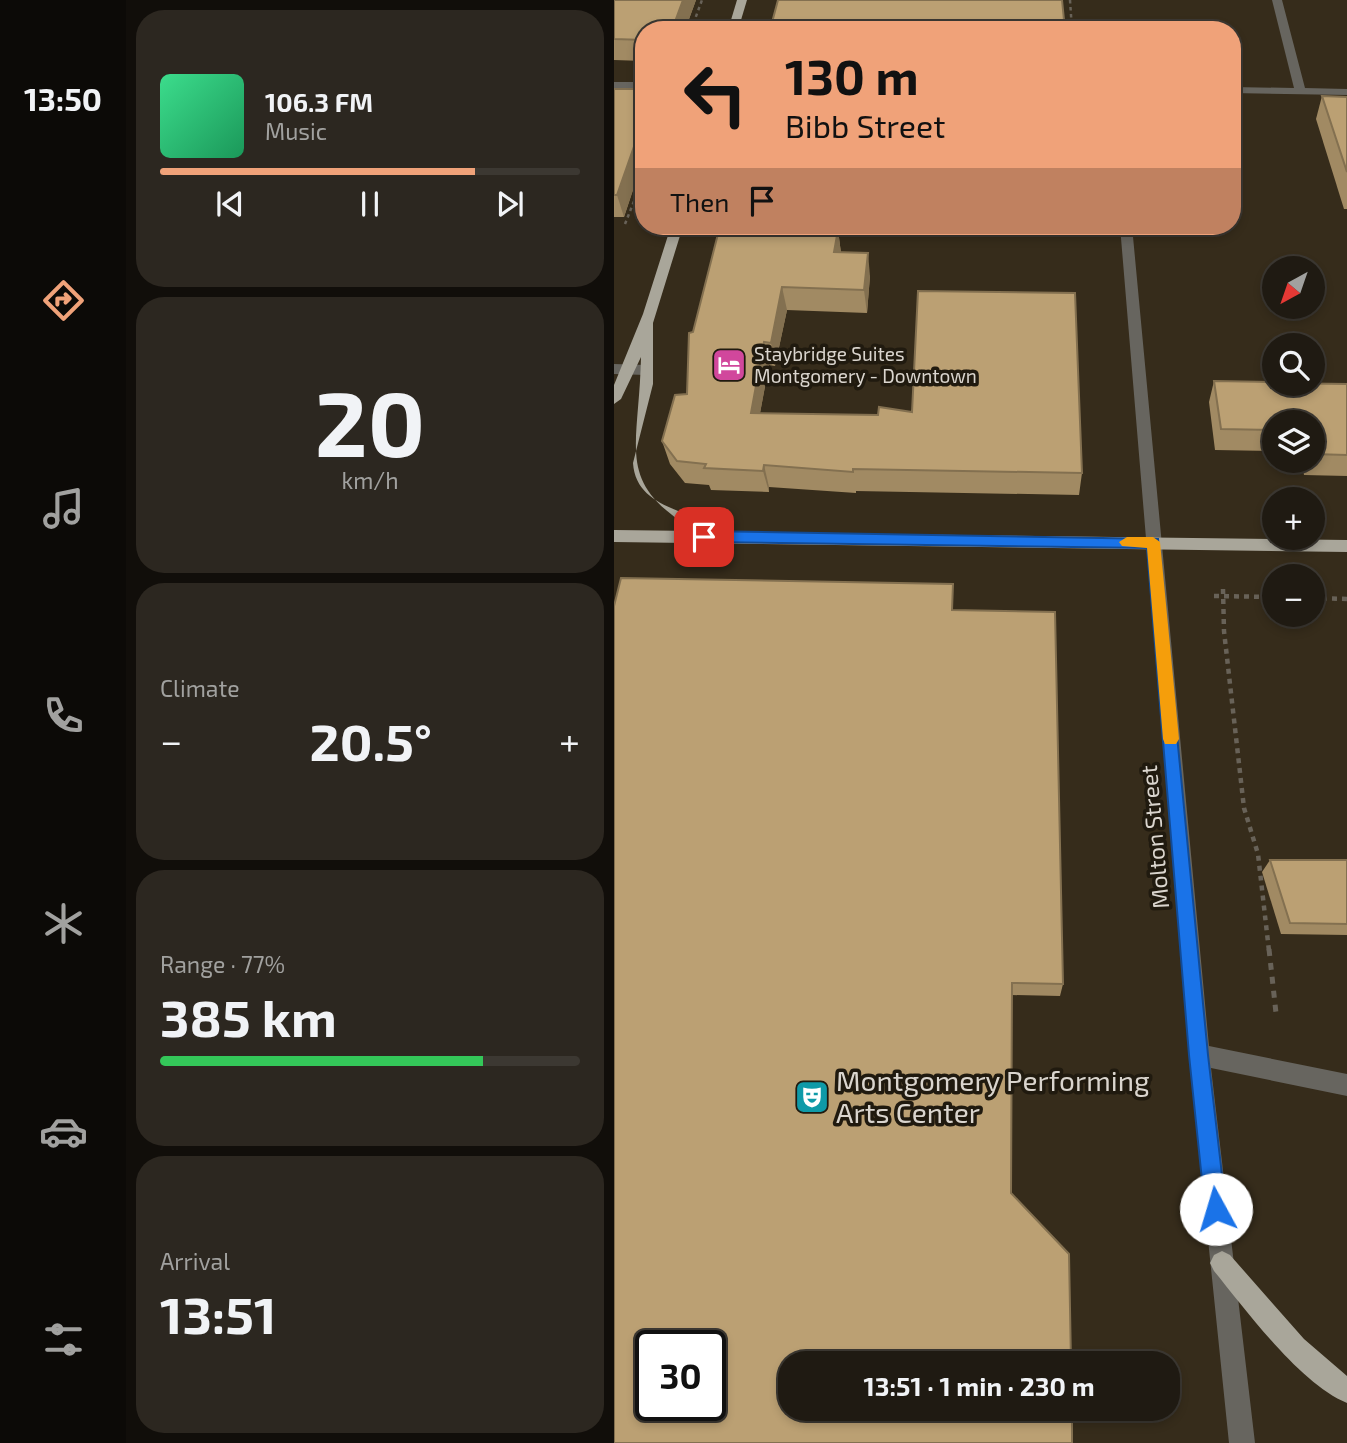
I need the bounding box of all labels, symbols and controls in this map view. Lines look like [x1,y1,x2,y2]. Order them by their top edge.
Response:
text: 130 m [785,46,919,105]
icon: left [670,49,761,140]
text: 13:50 [24,79,102,117]
text: 106.3 FM [265,86,373,117]
text: Bibb Street [785,106,945,144]
text: Music [265,117,327,145]
icon: arrive [743,182,781,220]
icon: previous [211,185,249,223]
icon: pause [351,185,389,223]
icon: next [491,185,529,223]
text: Then [670,186,729,217]
north arrow [1262,256,1324,318]
map controls [1262,256,1325,627]
icon: directions [39,276,88,325]
button: search [1262,333,1325,396]
place label: Staybridge Suites Montgomery - Downtown [754,342,977,387]
hotel icon: Staybridge Suites Montgomery - Downtown [710,346,748,384]
text: 20 [315,366,425,475]
button: layers [1262,410,1325,473]
text: km/h [341,466,399,494]
icon: music [39,484,88,533]
button: + [1262,487,1325,550]
pin [674,507,734,567]
icon: arrive [685,518,723,556]
button: − [1262,564,1325,627]
text: Climate [160,674,240,702]
icon: phone [39,691,88,740]
text: 20.5° [309,709,432,771]
text: − [160,717,182,763]
text: + [559,717,580,763]
street label: Molton Street [1134,764,1174,910]
icon: climate [39,899,88,948]
text: Range · 77% [160,950,285,978]
text: 385 km [160,985,337,1047]
place label: Montgomery Performing Arts Center [836,1063,1150,1129]
theatre icon: Montgomery Performing Arts Center [793,1078,831,1116]
icon: car [39,1107,88,1156]
position arrow [1179,1172,1253,1246]
text: Arrival [160,1247,230,1275]
text: 13:51 [160,1282,276,1344]
icon: filters [39,1315,88,1364]
speed limit sign: 30 [635,1330,726,1421]
text: 13:51 · 1 min · 230 m [863,1370,1095,1401]

